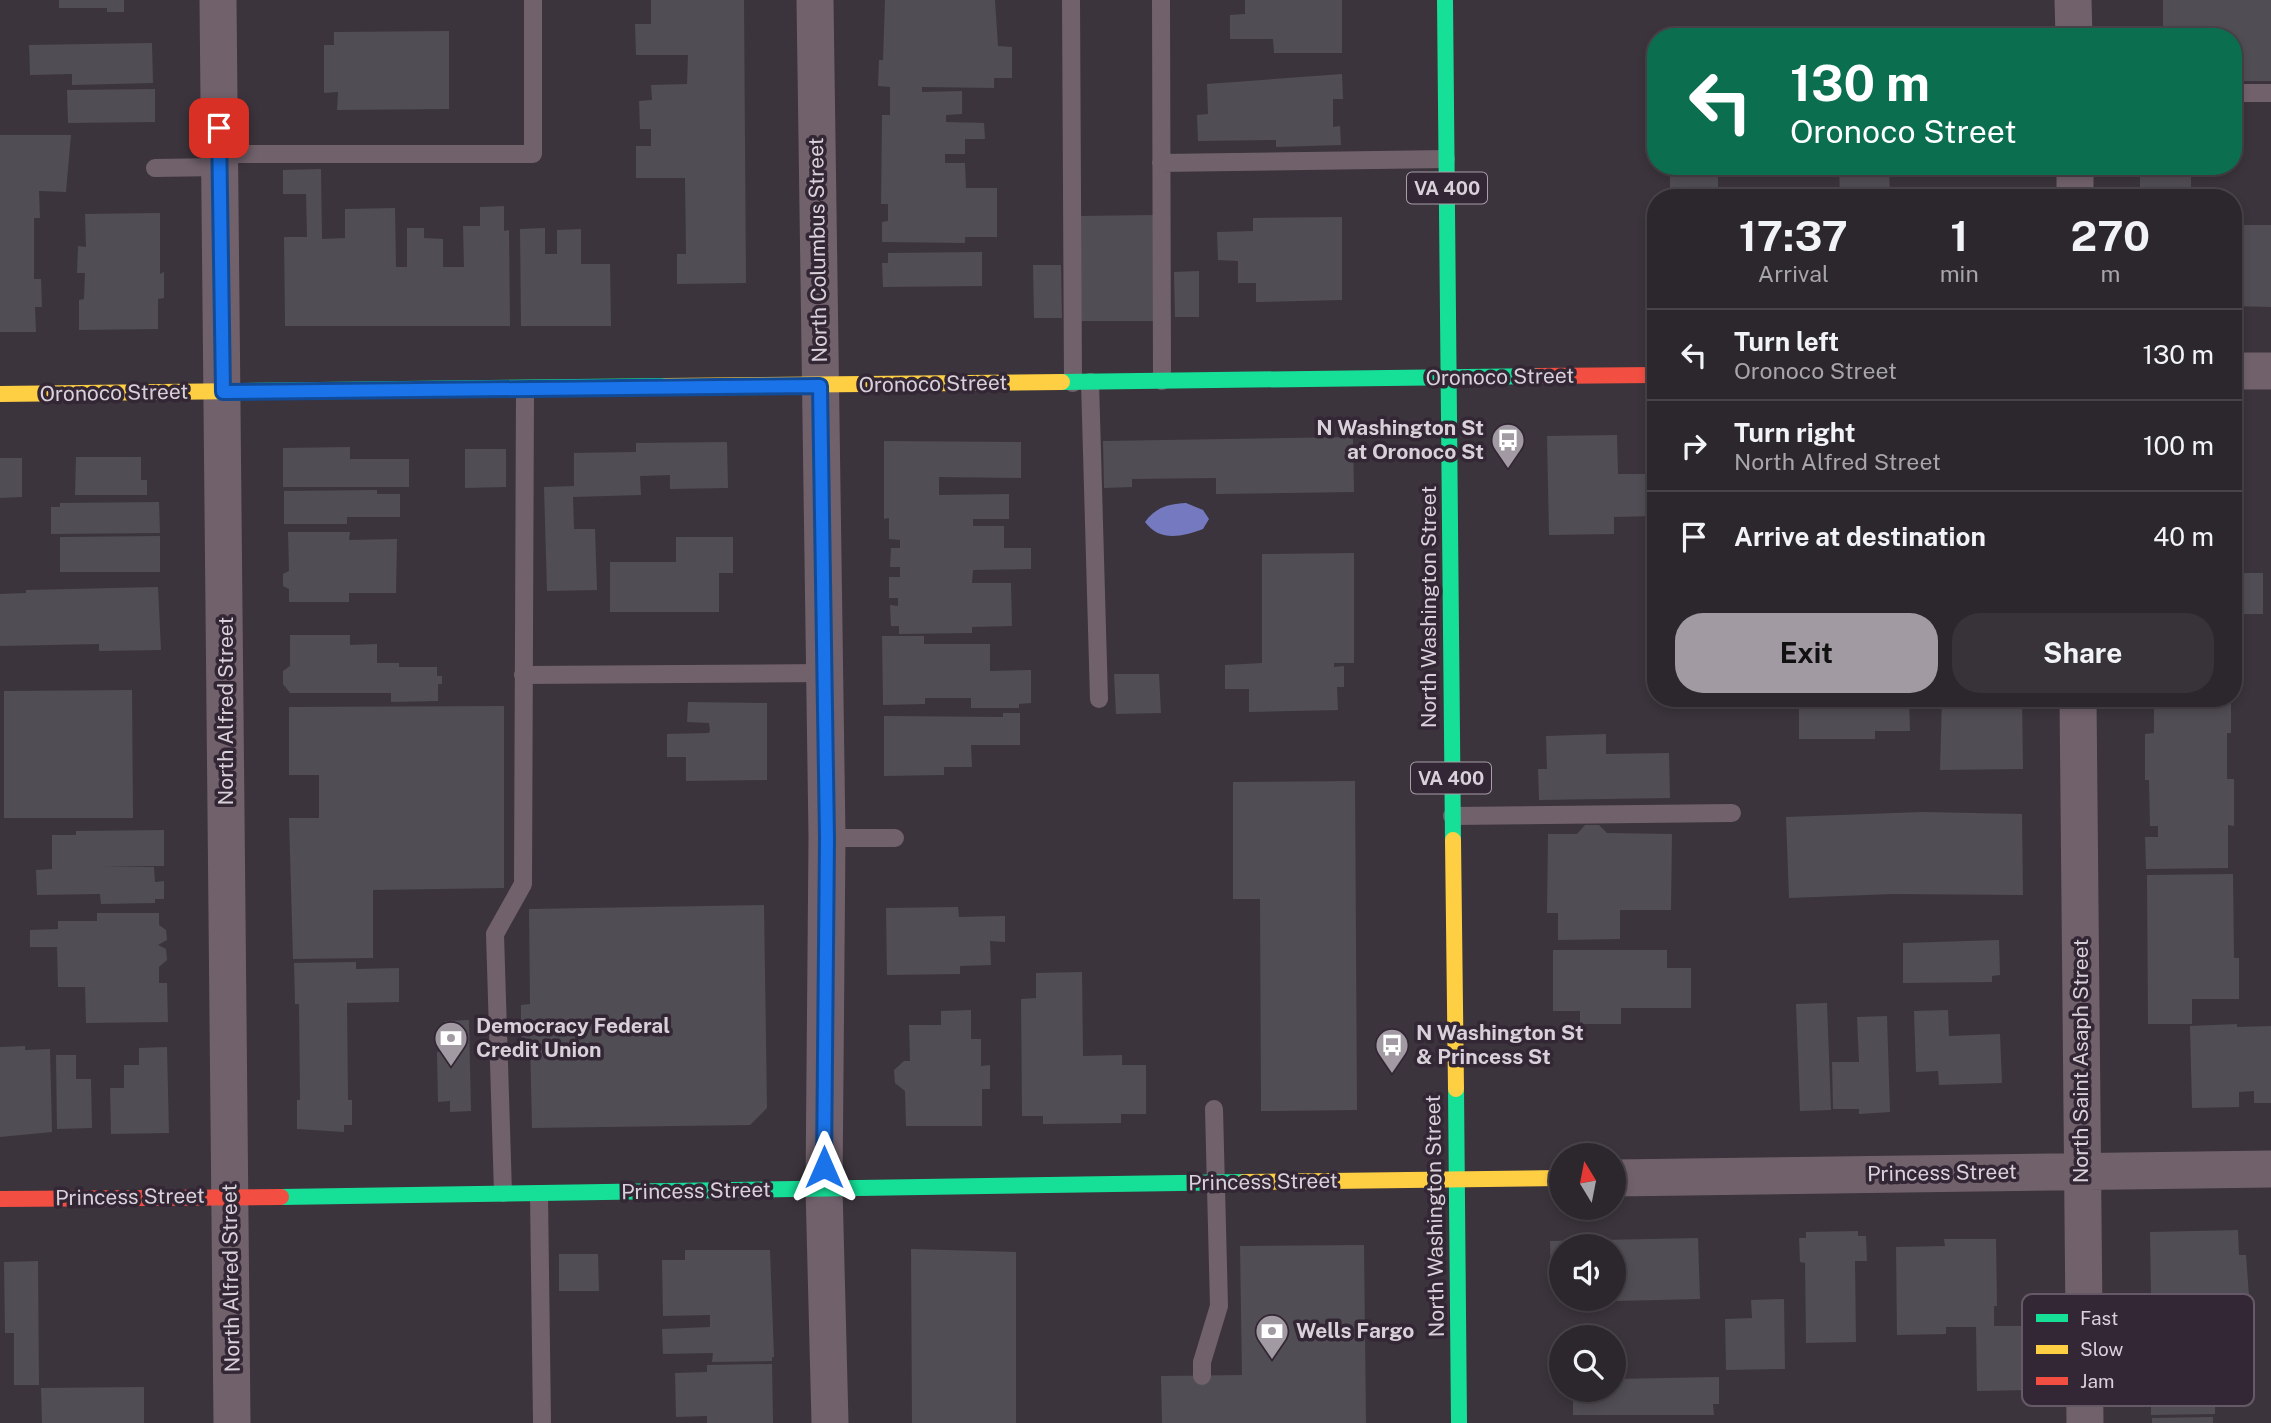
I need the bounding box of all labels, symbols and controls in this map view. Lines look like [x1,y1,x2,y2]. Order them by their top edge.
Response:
text: 130 m [1790,54,1930,112]
icon: left [1675,56,1766,147]
pin [189,98,249,158]
icon: arrive [200,109,238,147]
text: Oronoco Street [1790,113,2017,150]
street label: North Columbus Street [803,137,832,363]
road number: VA 400 [1407,172,1487,204]
text: 17:37 [1739,211,1848,260]
text: 1 [1950,211,1968,260]
text: 270 [2071,211,2150,260]
text: Arrival [1758,260,1829,287]
text: min [1940,260,1979,287]
text: m [2100,260,2120,287]
text: Turn left [1734,326,1839,357]
icon: left [1675,336,1713,374]
text: 130 m [2142,339,2214,370]
text: Oronoco Street [1734,357,1897,384]
street label: Oronoco Street [1425,363,1575,390]
street label: Oronoco Street [858,370,1008,397]
street label: Oronoco Street [39,379,189,406]
place label: N Washington St at Oronoco St [1316,415,1484,464]
text: Turn right [1734,417,1856,448]
bus stop icon: N Washington St at Oronoco St [1489,421,1527,470]
icon: right [1675,427,1713,465]
text: 100 m [2143,430,2214,461]
text: North Alfred Street [1734,448,1941,475]
street label: North Washington Street [1416,486,1441,728]
icon: arrive [1675,518,1713,556]
text: Arrive at destination [1734,521,1986,552]
text: 40 m [2153,521,2214,552]
button: Exit [1675,613,1938,693]
button: Share [1952,613,2214,693]
street label: North Alfred Street [213,617,238,805]
road number: VA 400 [1411,762,1491,793]
street label: North Saint Asaph Street [2068,939,2093,1183]
place label: Democracy Federal Credit Union [476,1013,670,1062]
bank icon: Democracy Federal Credit Union [432,1019,470,1068]
place label: N Washington St & Princess St [1416,1020,1584,1069]
bus stop icon: N Washington St & Princess St [1373,1026,1411,1075]
street label: North Washington Street [1420,1094,1449,1338]
position arrow [787,1130,861,1204]
north arrow [1549,1143,1626,1220]
map controls [1549,1143,1626,1402]
street label: Princess Street [1867,1159,2017,1186]
street label: Princess Street [1188,1168,1338,1195]
street label: Princess Street [621,1177,771,1204]
street label: Princess Street [55,1183,205,1210]
street label: North Alfred Street [216,1183,245,1373]
button: sound [1549,1234,1626,1311]
legend [2022,1294,2254,1406]
text: Fast [2080,1307,2118,1329]
bank icon: Wells Fargo [1253,1312,1291,1361]
place label: Wells Fargo [1296,1318,1414,1343]
button: search [1549,1325,1626,1402]
text: Slow [2080,1338,2124,1360]
text: Jam [2080,1370,2114,1392]

